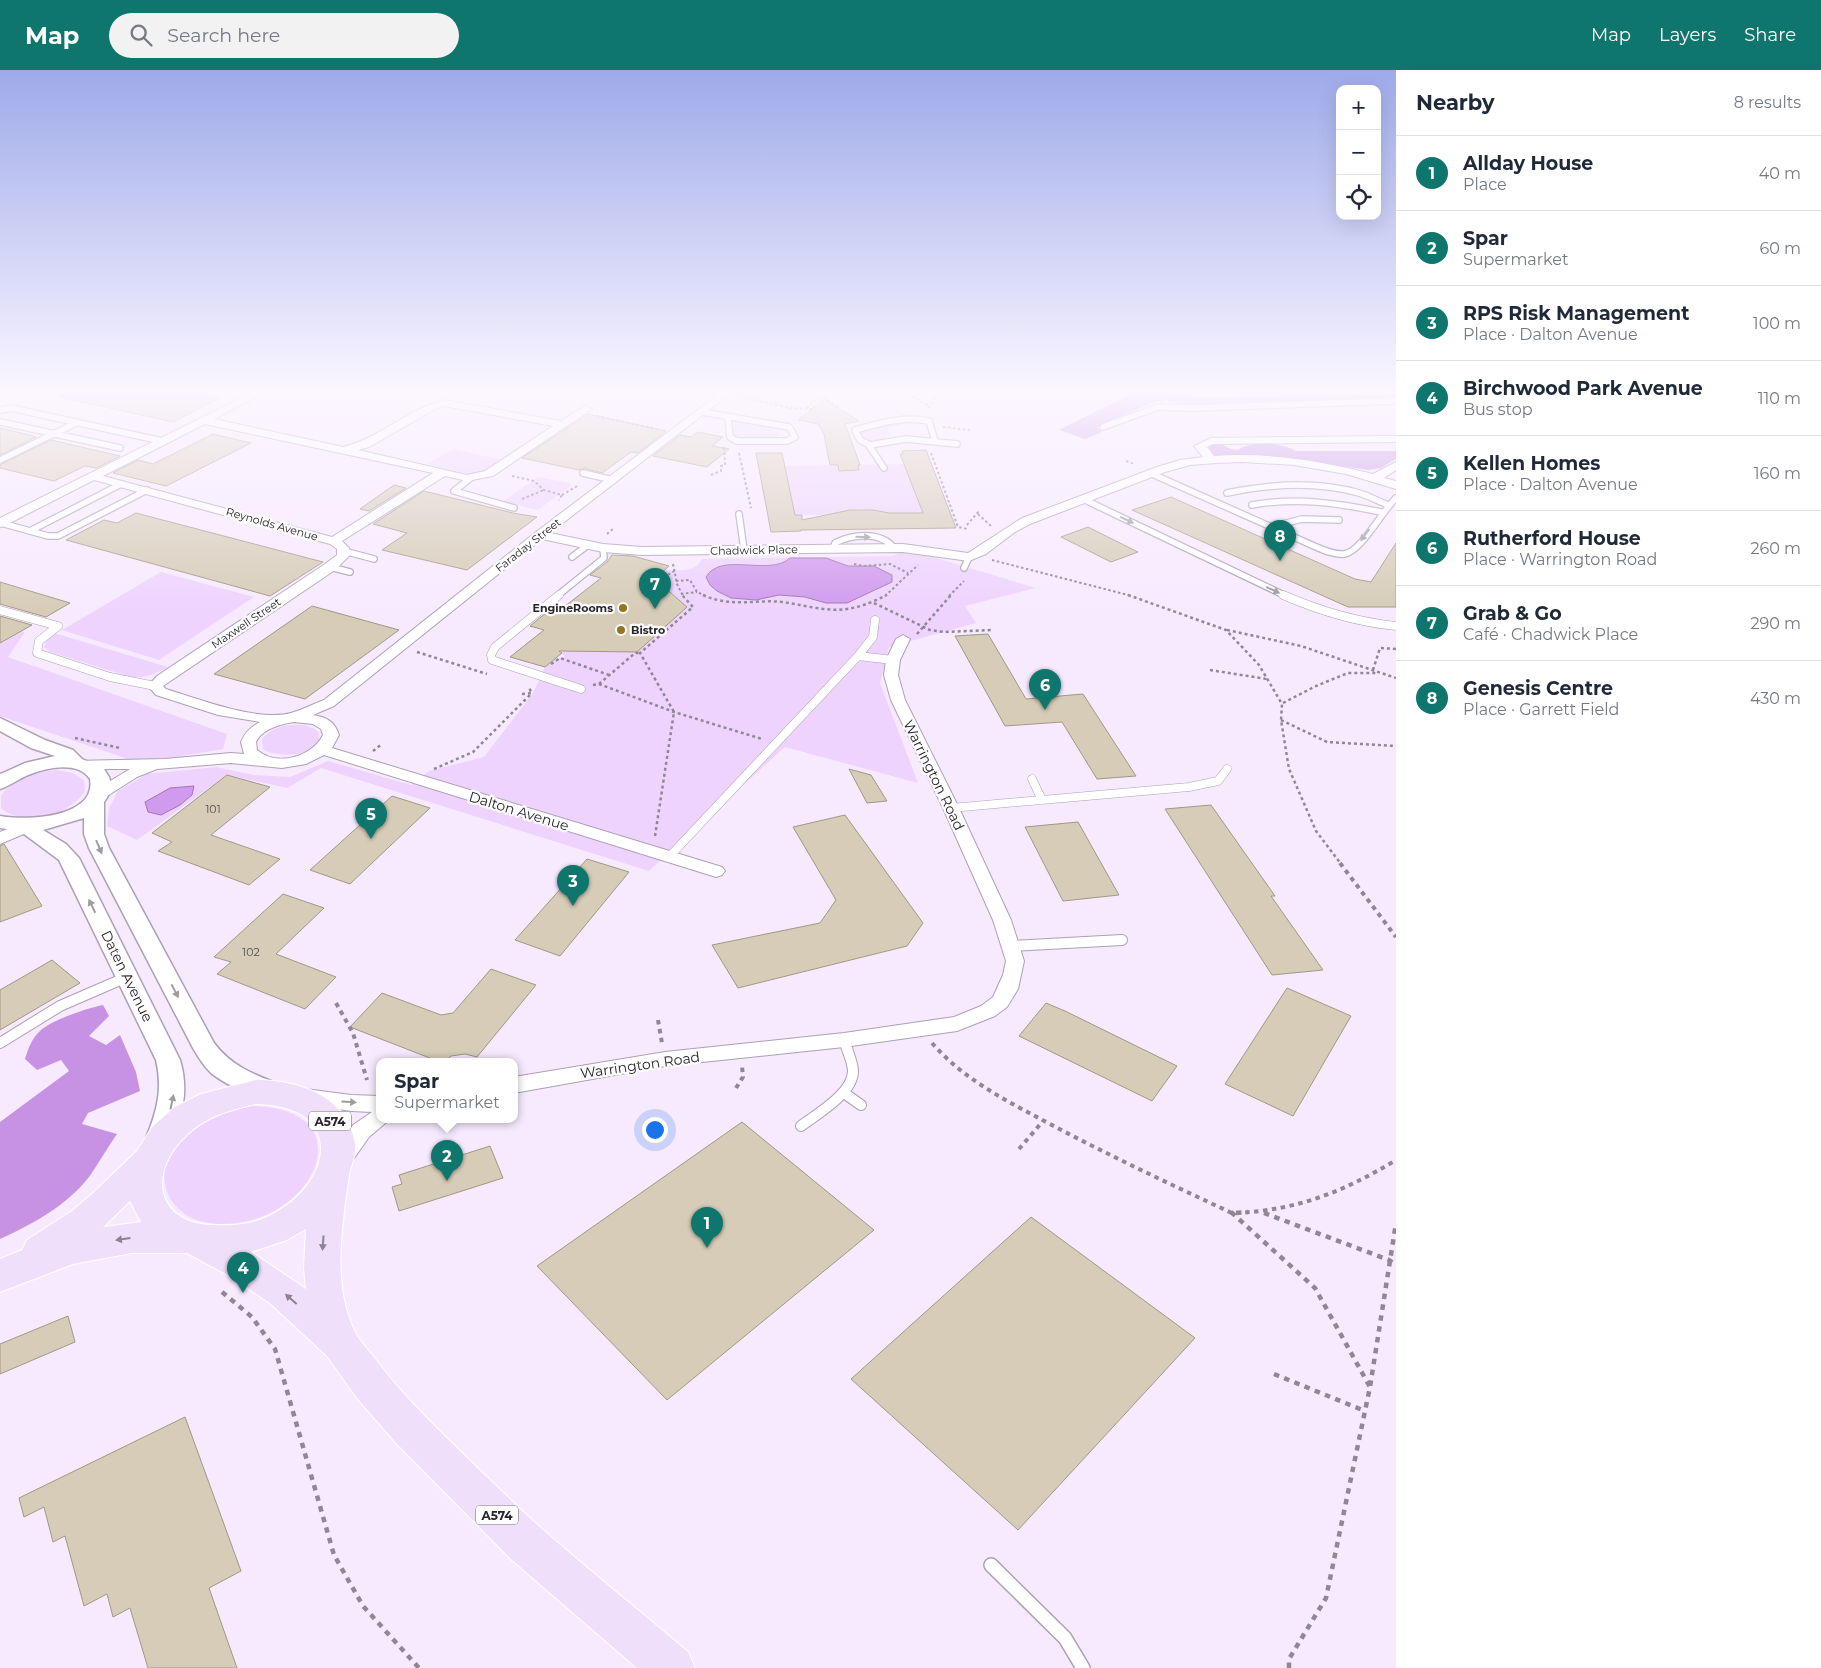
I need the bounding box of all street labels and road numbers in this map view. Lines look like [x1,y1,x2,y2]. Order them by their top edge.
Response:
street label: Reynolds Avenue [224,504,320,544]
street label: Faraday Street [492,515,564,575]
street label: Chadwick Place [710,542,798,558]
street label: Maxwell Street [209,594,284,651]
street label: Warrington Road [899,717,969,833]
street label: Dalton Avenue [467,787,571,835]
street label: Daten Avenue [97,927,157,1025]
street label: Warrington Road [579,1048,701,1082]
road number: A574 [309,1112,351,1130]
road number: A574 [476,1506,518,1524]

